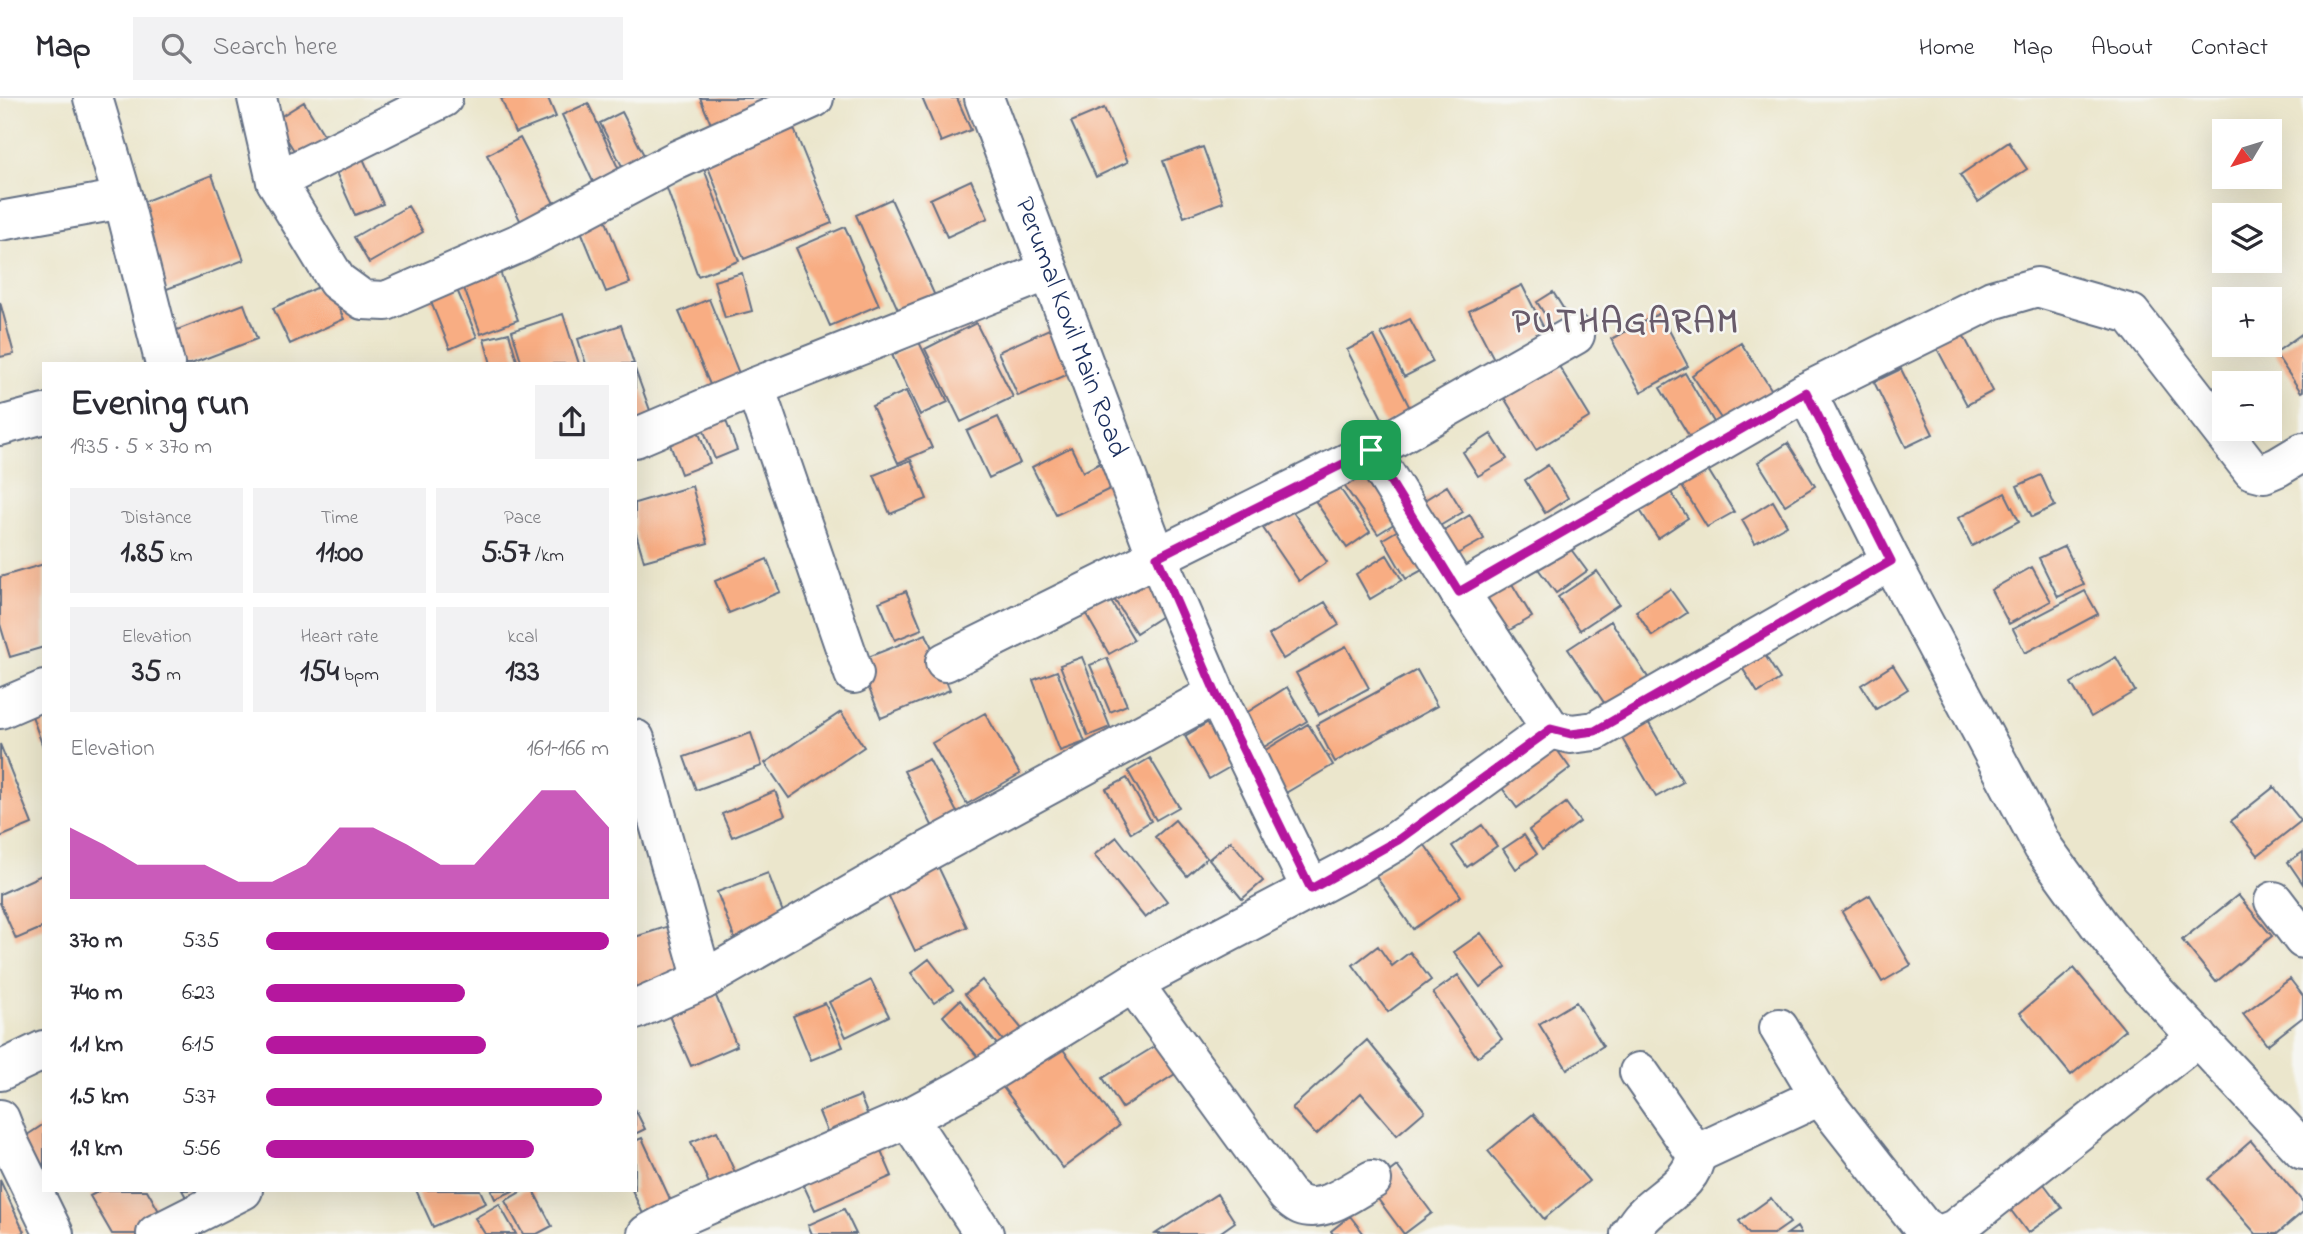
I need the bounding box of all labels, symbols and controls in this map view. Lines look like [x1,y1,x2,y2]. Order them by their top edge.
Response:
search box [133,17,623,80]
text: Map [35,24,91,72]
icon: search [157,29,195,67]
text: Search here [213,29,337,67]
text: Home [1919,31,1975,66]
text: Map [2013,31,2053,66]
text: About [2091,31,2153,66]
text: Contact [2191,31,2268,66]
north arrow [2212,119,2282,189]
map controls [2212,119,2282,441]
street label: Perumal Kovil Main Road [1003,191,1138,463]
button: layers [2212,203,2282,273]
button: + [2212,287,2282,357]
district label: PUTHAGARAM [1512,298,1740,349]
button: − [2212,371,2282,441]
text: Evening run [70,377,249,433]
button: share [535,385,609,459]
pin [1341,420,1401,480]
text: 19:35 · 5 × 370 m [70,431,212,464]
icon: arrive [1352,431,1390,469]
text: Distance [122,505,192,532]
text: Time [321,505,358,532]
text: Pace [504,505,541,532]
text: 1.85 [121,532,165,576]
text: 11:00 [316,532,363,576]
text: 5:57 [481,532,530,576]
text: km [165,543,192,570]
text: /km [530,543,564,570]
text: Elevation [122,624,191,651]
text: Heart rate [301,624,378,651]
text: kcal [507,624,538,651]
text: 35 [132,651,162,695]
text: 154 [300,651,339,695]
text: 133 [505,651,540,695]
text: m [162,662,181,689]
text: bpm [339,662,379,689]
text: Elevation [70,733,155,766]
text: 161–166 m [526,733,609,766]
text: 370 m [70,925,123,958]
text: 5:35 [182,925,220,958]
text: 740 m [70,977,123,1010]
text: 6:23 [182,977,215,1010]
text: 1.1 km [70,1029,123,1062]
text: 6:15 [182,1029,215,1062]
text: 1.5 km [70,1081,129,1114]
text: 5:37 [182,1081,216,1114]
text: 1.9 km [70,1133,123,1166]
text: 5:56 [182,1133,220,1166]

